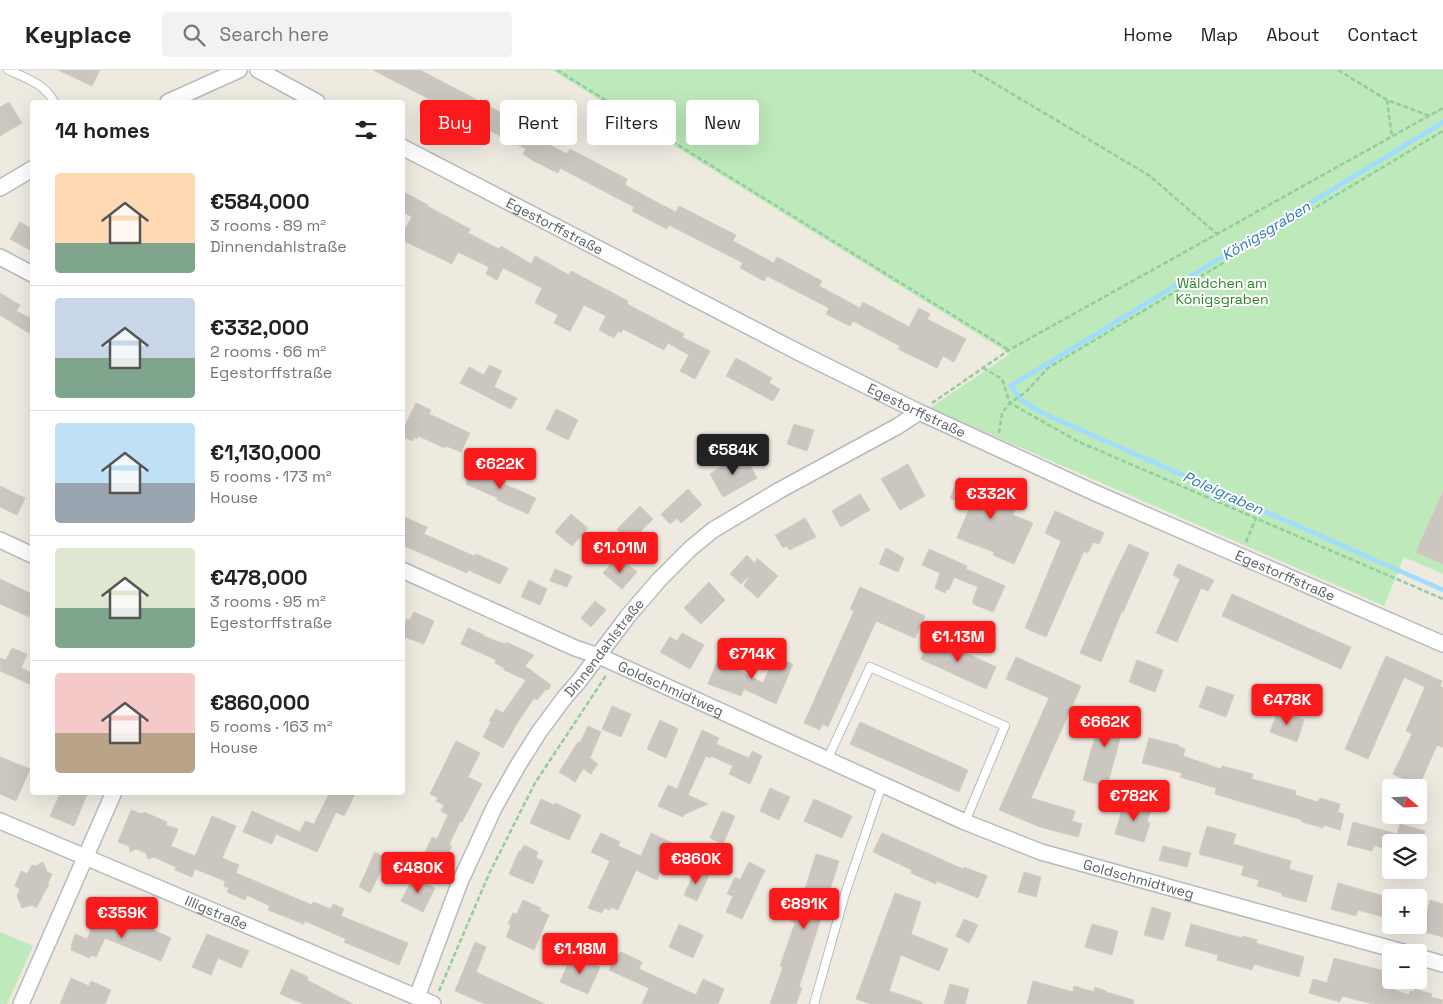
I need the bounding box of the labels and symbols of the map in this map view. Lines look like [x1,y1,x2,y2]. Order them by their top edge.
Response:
street label: Egestorffstraße [503,193,606,259]
water label: Königsgraben [1218,196,1314,264]
park label: Wäldchen am Königsgraben [1175,274,1269,308]
street label: Egestorffstraße [864,379,969,441]
pin: €584K [698,434,768,476]
pin: €622K [465,448,535,490]
water label: Poleigraben [1180,466,1267,519]
pin: €332K [956,478,1026,520]
pin: €1.01M [579,532,661,574]
street label: Egestorffstraße [1233,546,1338,605]
street label: Dinnendahlstraße [560,595,648,701]
pin: €1.13M [917,620,999,663]
pin: €714K [717,638,787,680]
street label: Goldschmidtweg [615,657,727,720]
pin: €478K [1252,684,1322,726]
pin: €662K [1070,706,1140,748]
north arrow [1382,779,1428,824]
pin: €782K [1099,780,1169,822]
pin: €860K [661,842,731,885]
pin: €480K [383,852,453,894]
street label: Goldschmidtweg [1081,855,1196,903]
pin: €891K [769,888,839,930]
street label: Illigstraße [182,891,251,934]
pin: €359K [87,896,157,939]
pin: €1.18M [539,932,621,975]

